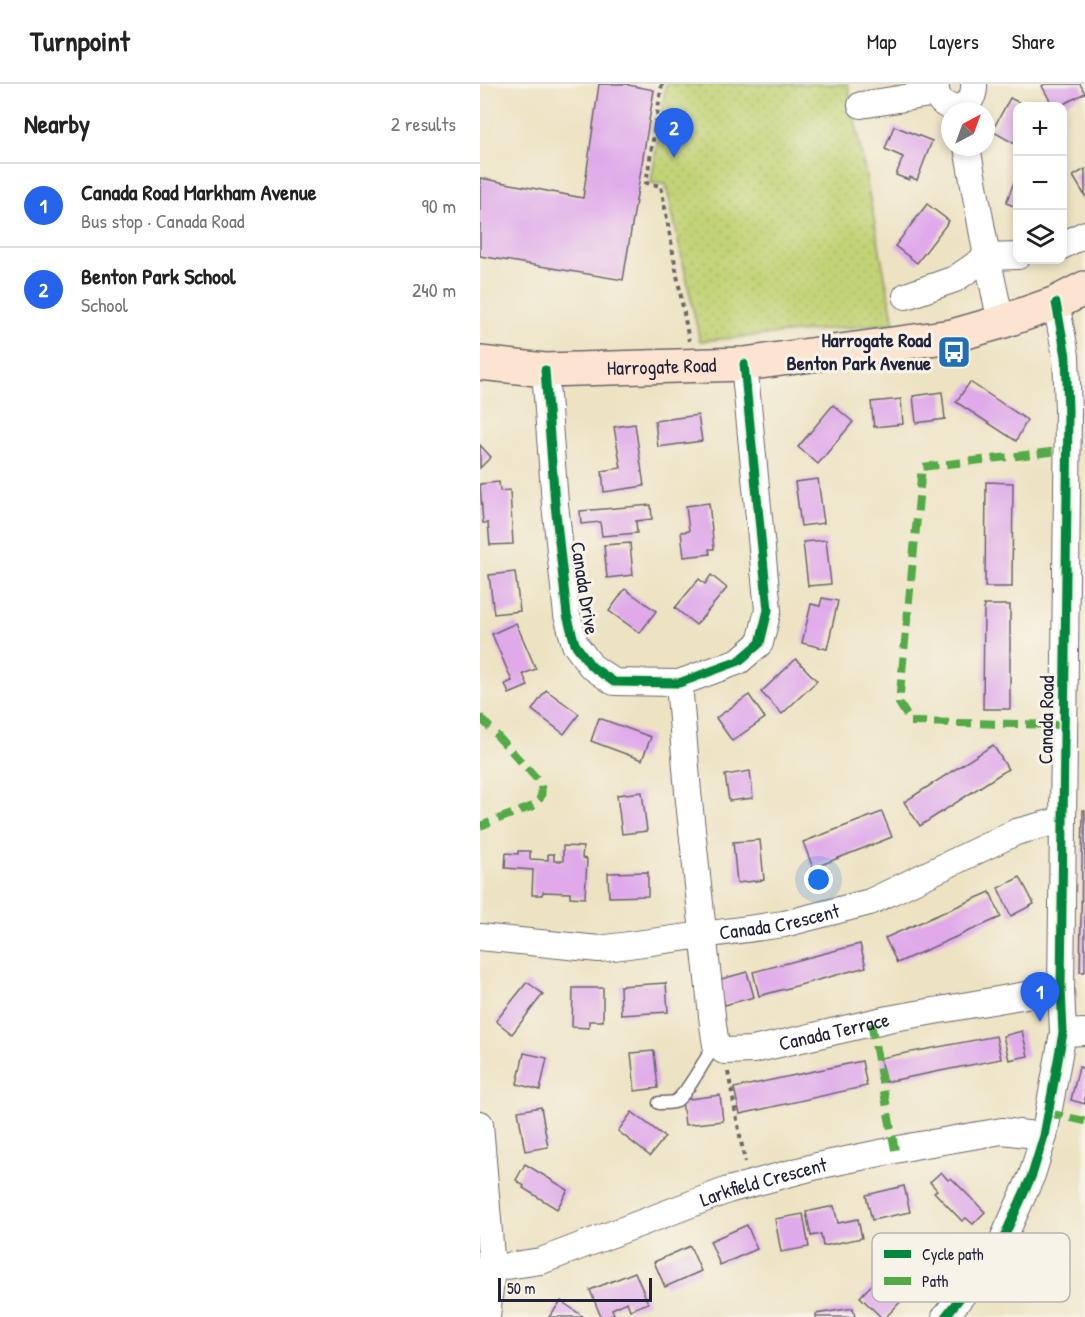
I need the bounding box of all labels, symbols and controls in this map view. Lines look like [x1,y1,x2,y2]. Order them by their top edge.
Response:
text: Turnpoint [30,22,130,60]
text: Map [867,27,896,56]
text: Layers [929,27,979,56]
text: Share [1012,27,1055,56]
north arrow [941,102,995,156]
map controls [1013,102,1067,264]
button: + [1013,102,1067,156]
text: Nearby [24,106,90,141]
pin: 2 [654,109,694,158]
text: 2 results [391,110,456,137]
button: − [1013,156,1067,210]
text: Canada Road Markham Avenue [81,177,317,207]
text: 1 [40,192,47,219]
text: 90 m [422,192,456,219]
text: Bus stop · Canada Road [81,207,245,234]
button: layers [1013,210,1067,264]
text: Benton Park School [81,261,236,291]
text: 2 [39,276,48,303]
text: 240 m [412,276,456,303]
text: School [81,291,128,318]
place label: Harrogate Road Benton Park Avenue [787,326,931,376]
bus stop icon: Harrogate Road Benton Park Avenue [936,334,972,370]
street label: Harrogate Road [606,351,717,381]
street label: Canada Drive [565,540,606,636]
street label: Canada Road [1031,675,1060,765]
your location [804,865,833,894]
street label: Canada Crescent [717,896,843,946]
pin: 1 [1020,972,1060,1022]
street label: Canada Terrace [776,1005,892,1057]
street label: Larkfield Crescent [696,1150,830,1213]
legend [872,1233,1070,1302]
text: Cycle path [922,1243,984,1265]
text: Path [922,1270,948,1292]
scale bar [498,1275,652,1302]
text: 50 m [507,1277,536,1299]

